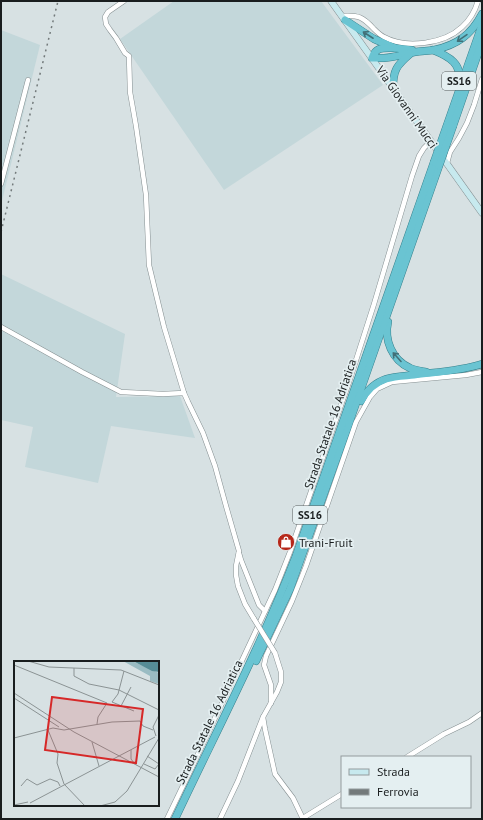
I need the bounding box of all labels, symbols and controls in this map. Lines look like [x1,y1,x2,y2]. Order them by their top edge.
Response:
one-way arrow [363,31,374,39]
one-way arrow [457,34,468,42]
street label: Via Giovanni Mucci [372,62,441,151]
road number: SS16 [442,72,476,90]
one-way arrow [393,352,402,363]
street label: Strada Statale 16 Adriatica [301,357,359,491]
road number: SS16 [293,506,327,524]
shop icon: Trani-Fruit [276,532,296,552]
place label: Trani-Fruit [299,535,353,550]
street label: Strada Statale 16 Adriatica [172,657,246,787]
inset map [14,661,159,806]
legend [341,756,471,808]
text: Strada [377,764,410,779]
text: Ferrovia [377,784,419,799]

